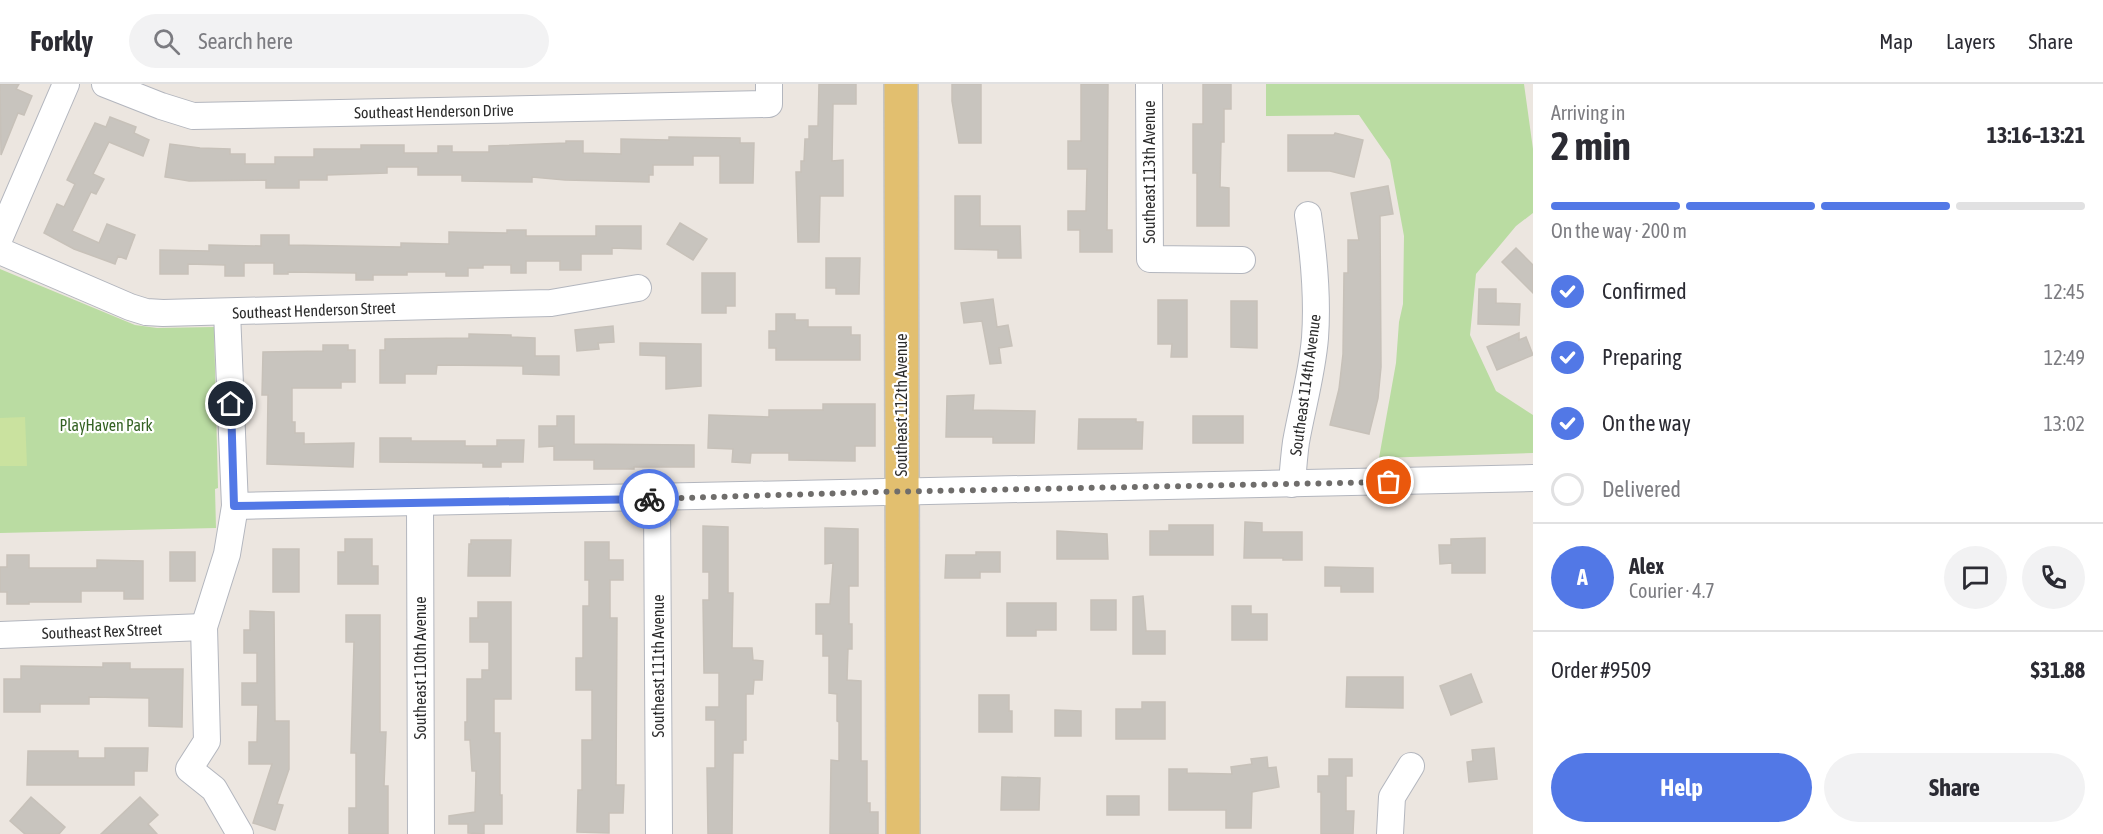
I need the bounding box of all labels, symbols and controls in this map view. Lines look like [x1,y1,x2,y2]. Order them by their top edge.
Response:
search box [129,14,549,68]
text: Forkly [30,25,93,57]
icon: search [150,25,183,58]
text: Search here [198,28,293,54]
text: Map [1879,29,1913,53]
text: Layers [1946,29,1996,53]
text: Share [2029,29,2073,53]
street label: Southeast Henderson Drive [354,101,514,121]
street label: Southeast 113th Avenue [1140,101,1158,243]
text: Arriving in [1551,101,1625,124]
text: 13:16–13:21 [1987,122,2085,148]
text: 2 min [1551,124,1631,168]
text: On the way · 200 m [1551,219,1687,242]
icon: check [1551,275,1584,308]
text: Confirmed [1602,278,1687,304]
text: 12:45 [2044,280,2085,303]
street label: Southeast Henderson Street [232,298,396,322]
street label: Southeast 114th Avenue [1286,313,1324,457]
street label: Southeast 112th Avenue [892,334,910,476]
icon: check [1551,341,1584,374]
text: Preparing [1602,344,1682,370]
text: 12:49 [2044,346,2085,369]
pin [205,378,256,429]
icon: home [214,387,247,420]
icon: check [1551,407,1584,440]
text: On the way [1602,410,1691,436]
text: 13:02 [2043,412,2085,435]
park label: PlayHaven Park [59,416,153,435]
pin [1363,456,1414,507]
icon: bag [1372,465,1405,498]
courier [619,469,679,529]
text: Delivered [1602,476,1681,502]
icon: bike [633,483,666,516]
button: chat [1944,546,2007,609]
button: phone [2022,546,2085,609]
text: Alex [1629,553,1664,579]
text: A [1577,564,1588,590]
text: Courier · 4.7 [1629,579,1715,602]
street label: Southeast 111th Avenue [649,595,667,737]
street label: Southeast 110th Avenue [411,597,429,739]
street label: Southeast Rex Street [42,620,163,642]
text: Order #9509 [1551,657,1651,683]
text: $31.88 [2030,657,2085,683]
button: Help [1551,753,1812,822]
button: Share [1824,753,2085,822]

